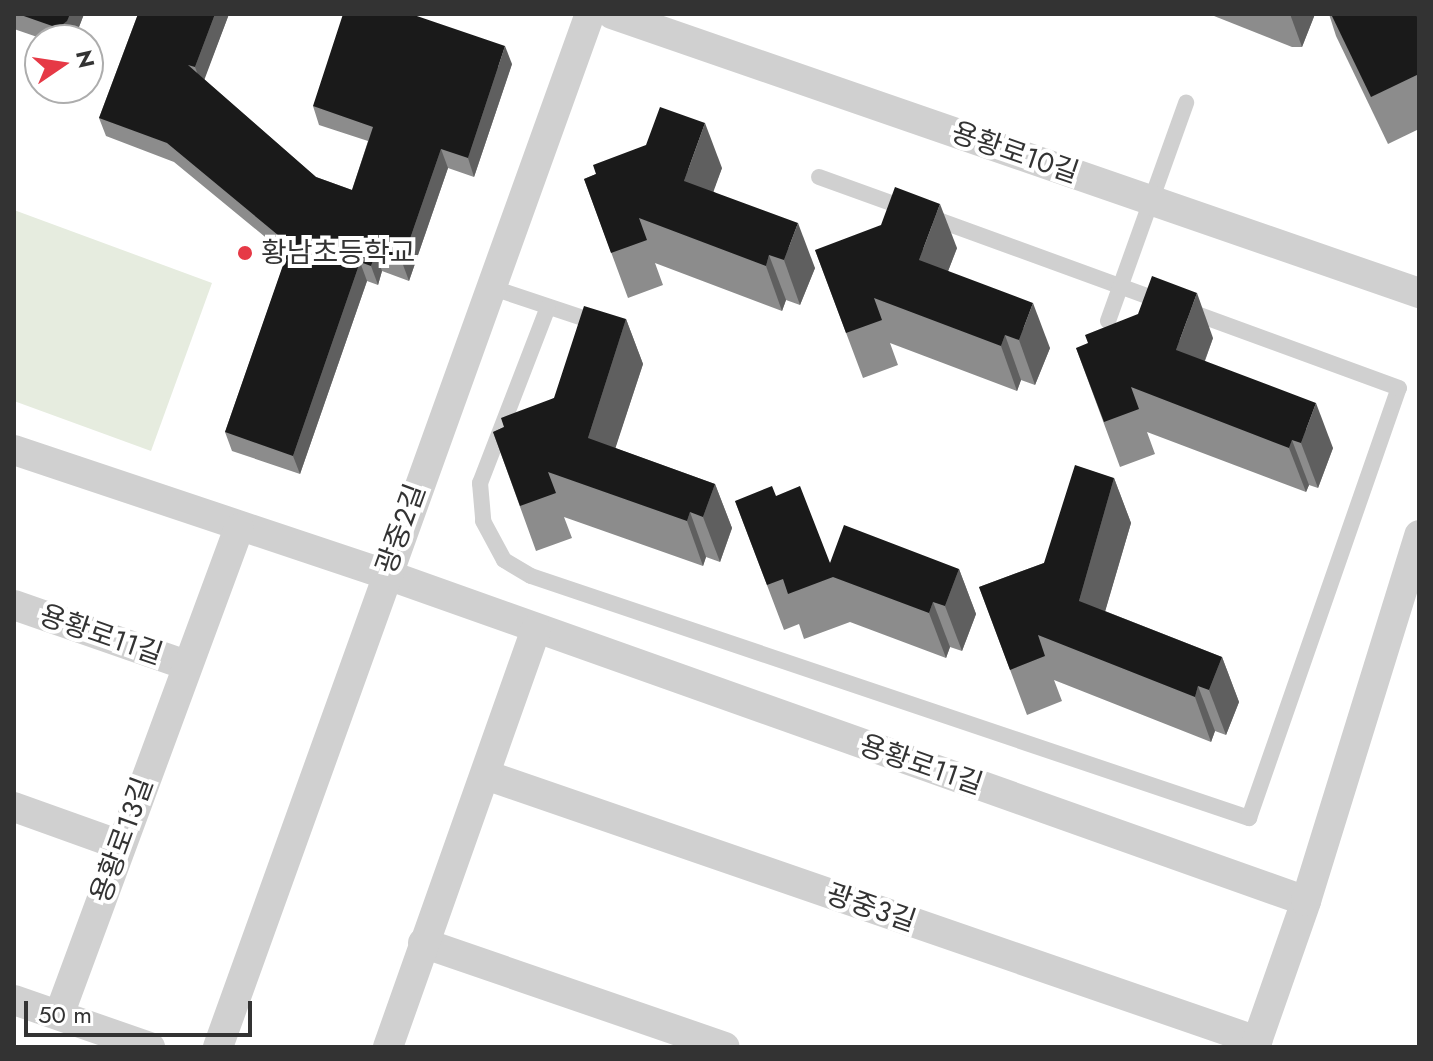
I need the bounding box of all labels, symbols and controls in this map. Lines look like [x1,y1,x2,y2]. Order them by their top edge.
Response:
north arrow [24,24,104,104]
text: N [68,47,103,71]
street label: 용황로10길 [947,116,1083,190]
place label: 황남초등학교 [261,236,416,270]
marker: 황남초등학교 [236,244,254,262]
street label: 광중2길 [369,479,433,579]
street label: 용황로11길 [35,598,167,672]
street label: 용황로11길 [855,728,987,802]
street label: 용황로13길 [84,773,160,907]
street label: 광중3길 [822,877,920,939]
scale bar [28,985,256,1035]
text: 50 m [38,997,92,1032]

